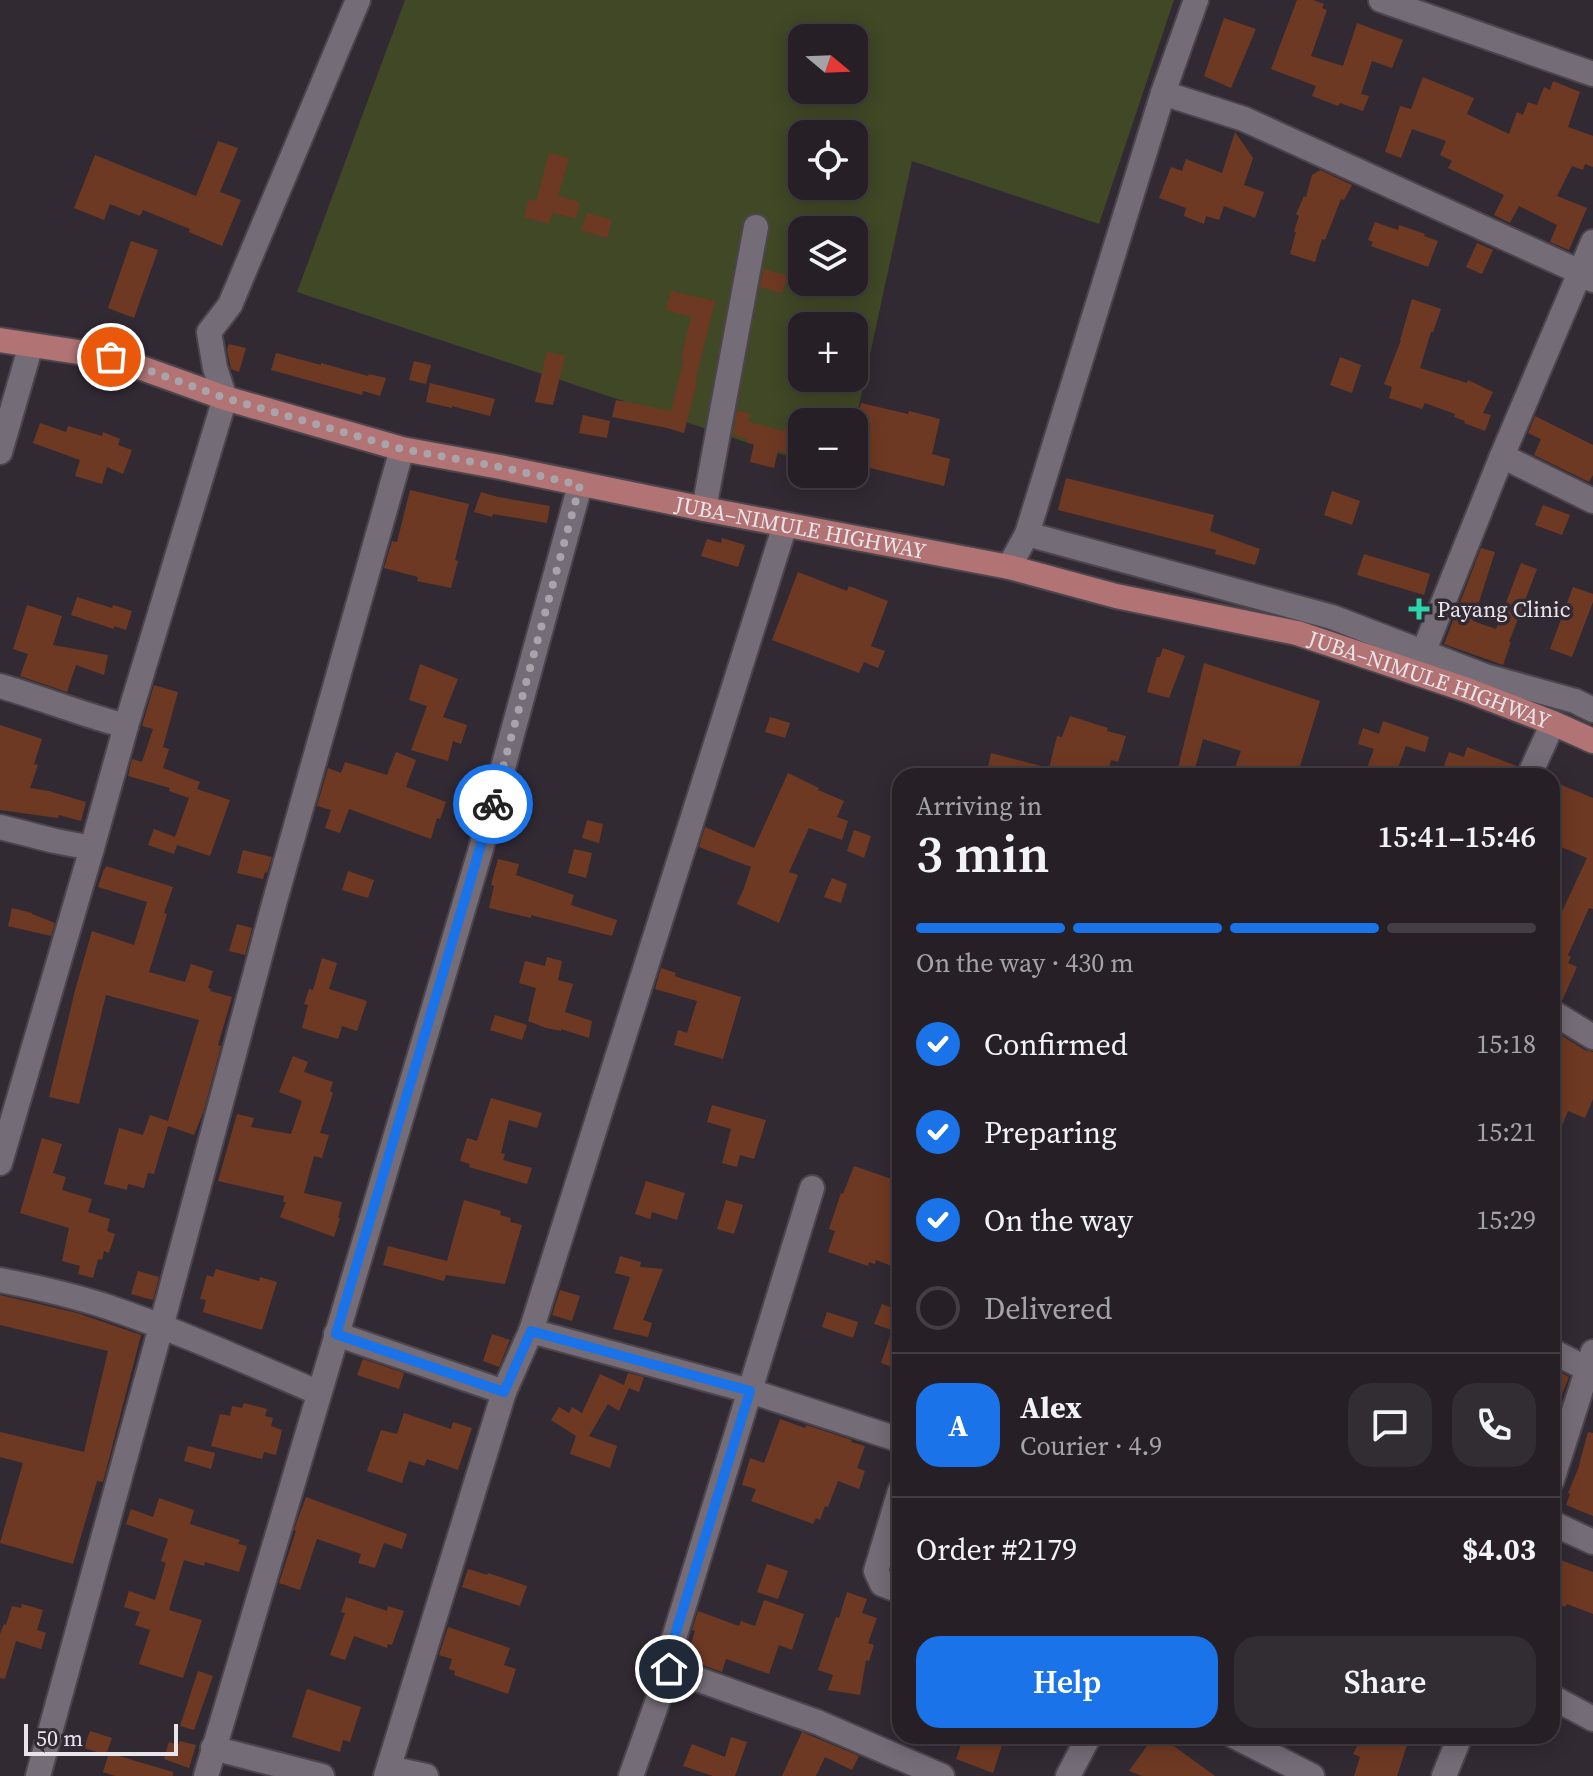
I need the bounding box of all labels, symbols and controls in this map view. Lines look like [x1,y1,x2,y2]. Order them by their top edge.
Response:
north arrow [788,24,868,104]
map controls [788,24,868,488]
button: locate [788,120,868,200]
button: layers [788,216,868,296]
button: + [788,312,868,392]
pin [77,323,145,391]
icon: bag [89,335,133,379]
button: − [788,408,868,488]
street label: JUBA–NIMULE HIGHWAY [671,488,929,566]
place label: Payang Clinic [1437,594,1571,624]
marker: Payang Clinic [1408,598,1430,620]
street label: JUBA–NIMULE HIGHWAY [1303,623,1555,736]
courier [453,764,533,844]
icon: bike [471,782,515,826]
text: Arriving in [916,788,1042,824]
text: 15:41–15:46 [1377,816,1536,857]
text: 3 min [916,818,1049,889]
text: On the way · 430 m [916,945,1134,981]
icon: check [916,1022,960,1066]
text: Confirmed [984,1024,1128,1065]
text: 15:18 [1476,1026,1536,1062]
icon: check [916,1110,960,1154]
text: Preparing [984,1112,1117,1153]
text: 15:21 [1476,1114,1536,1150]
icon: check [916,1198,960,1242]
text: On the way [984,1200,1133,1241]
text: 15:29 [1476,1202,1536,1238]
text: Delivered [984,1288,1112,1329]
button: chat [1348,1383,1432,1467]
button: phone [1452,1383,1536,1467]
text: Alex [1020,1387,1082,1428]
text: A [948,1405,968,1446]
text: Courier · 4.9 [1020,1428,1162,1464]
text: Order #2179 [916,1529,1077,1570]
text: $4.03 [1462,1529,1536,1570]
pin [635,1635,703,1703]
button: Help [916,1636,1218,1728]
button: Share [1234,1636,1536,1728]
icon: home [647,1647,691,1691]
scale bar [24,1720,178,1756]
text: 50 m [36,1723,83,1753]

